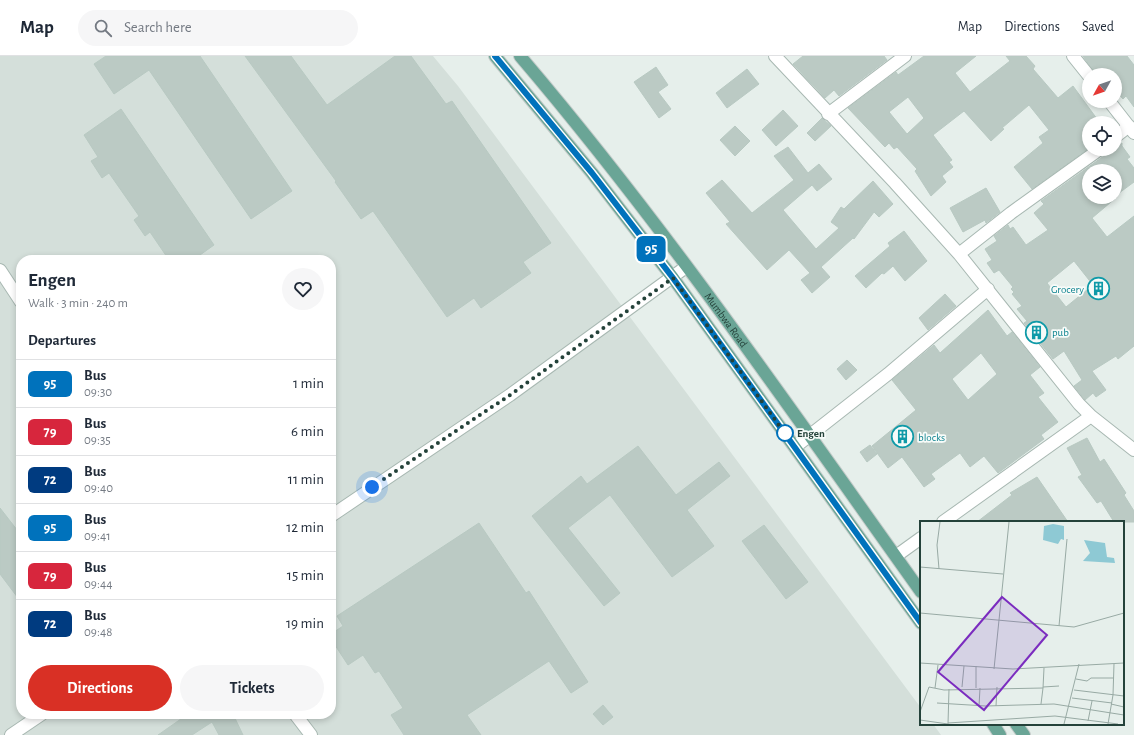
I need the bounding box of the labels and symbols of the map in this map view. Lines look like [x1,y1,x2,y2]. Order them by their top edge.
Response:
north arrow [1082,68,1122,108]
line badge: 95 [633,236,669,262]
building icon: Grocery [1086,276,1112,302]
place label: Grocery [1051,284,1084,295]
street label: Mumbwa Road [703,291,750,349]
building icon: pub [1024,319,1050,345]
place label: pub [1052,327,1069,338]
marker: Engen [776,424,794,442]
building icon: blocks [889,424,915,450]
place label: Engen [797,428,825,439]
place label: blocks [918,432,945,443]
your location [362,477,382,497]
inset map [920,521,1124,725]

